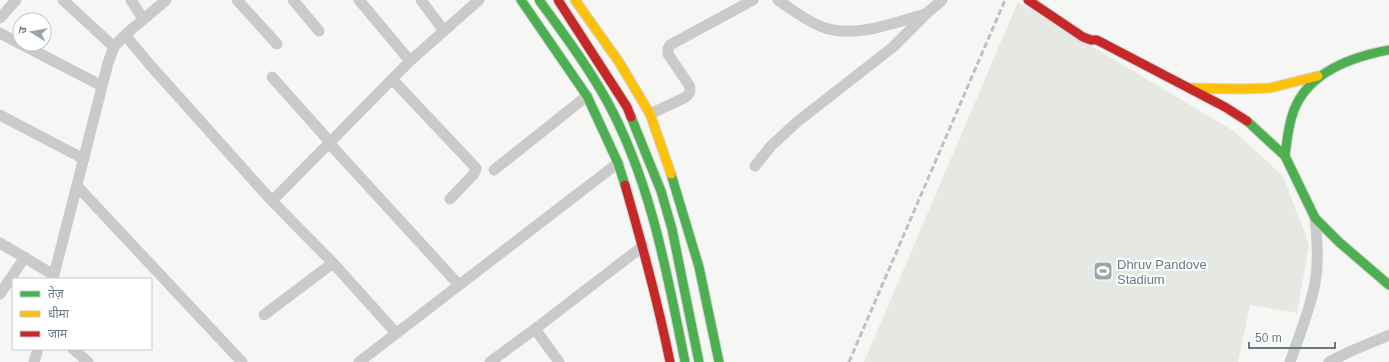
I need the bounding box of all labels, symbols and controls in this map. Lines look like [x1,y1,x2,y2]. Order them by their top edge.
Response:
north arrow [12,12,52,52]
text: उ [16,25,29,34]
place label: Dhruv Pandove Stadium [1117,257,1207,287]
sports icon: Dhruv Pandove Stadium [1092,260,1114,282]
legend [12,278,152,350]
text: तेज़ [48,286,65,301]
text: धीमा [48,306,70,321]
scale bar [1249,324,1335,350]
text: जाम [48,327,68,341]
text: 50 m [1255,331,1282,345]

